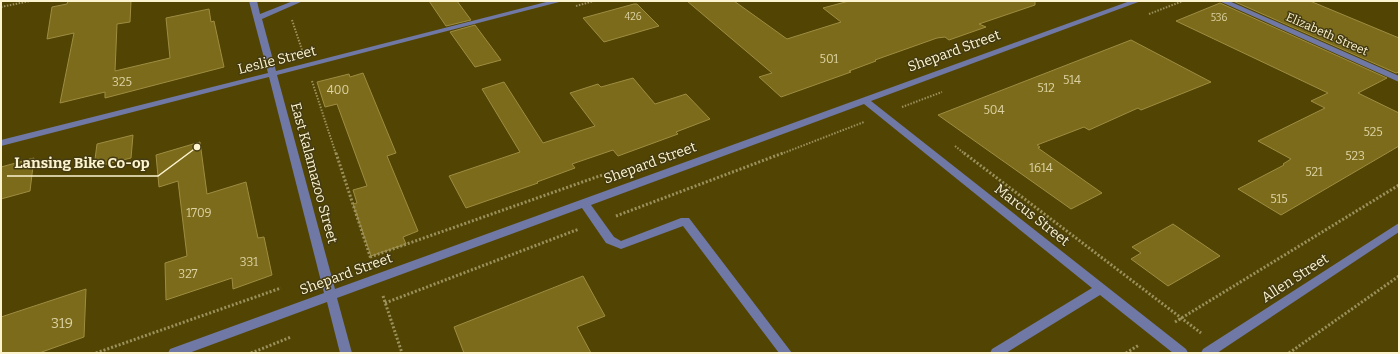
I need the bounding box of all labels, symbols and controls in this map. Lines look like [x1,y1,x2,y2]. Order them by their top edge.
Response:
street label: Elizabeth Street [1284,10,1371,59]
house number: 426 [624,11,642,23]
house number: 536 [1211,12,1227,24]
street label: Shepard Street [905,26,1003,76]
street label: Leslie Street [236,42,318,78]
house number: 501 [820,52,839,66]
house number: 514 [1063,73,1081,87]
house number: 325 [112,75,132,89]
house number: 512 [1037,81,1055,95]
house number: 400 [327,83,349,97]
street label: East Kalamazoo Street [287,101,341,245]
house number: 504 [983,103,1005,117]
house number: 525 [1363,125,1383,139]
street label: Shepard Street [601,138,699,188]
callout: Lansing Bike Co-op [7,149,158,176]
house number: 523 [1345,149,1365,163]
text: Lansing Bike Co-op [14,154,150,172]
house number: 1614 [1029,161,1053,175]
house number: 521 [1305,165,1323,179]
street label: Marcus Street [991,180,1073,250]
house number: 515 [1270,192,1288,206]
house number: 1709 [186,206,212,220]
street label: Shepard Street [297,249,395,299]
street label: Allen Street [1258,250,1332,306]
house number: 331 [240,255,258,269]
house number: 327 [178,267,198,281]
house number: 319 [51,315,73,332]

